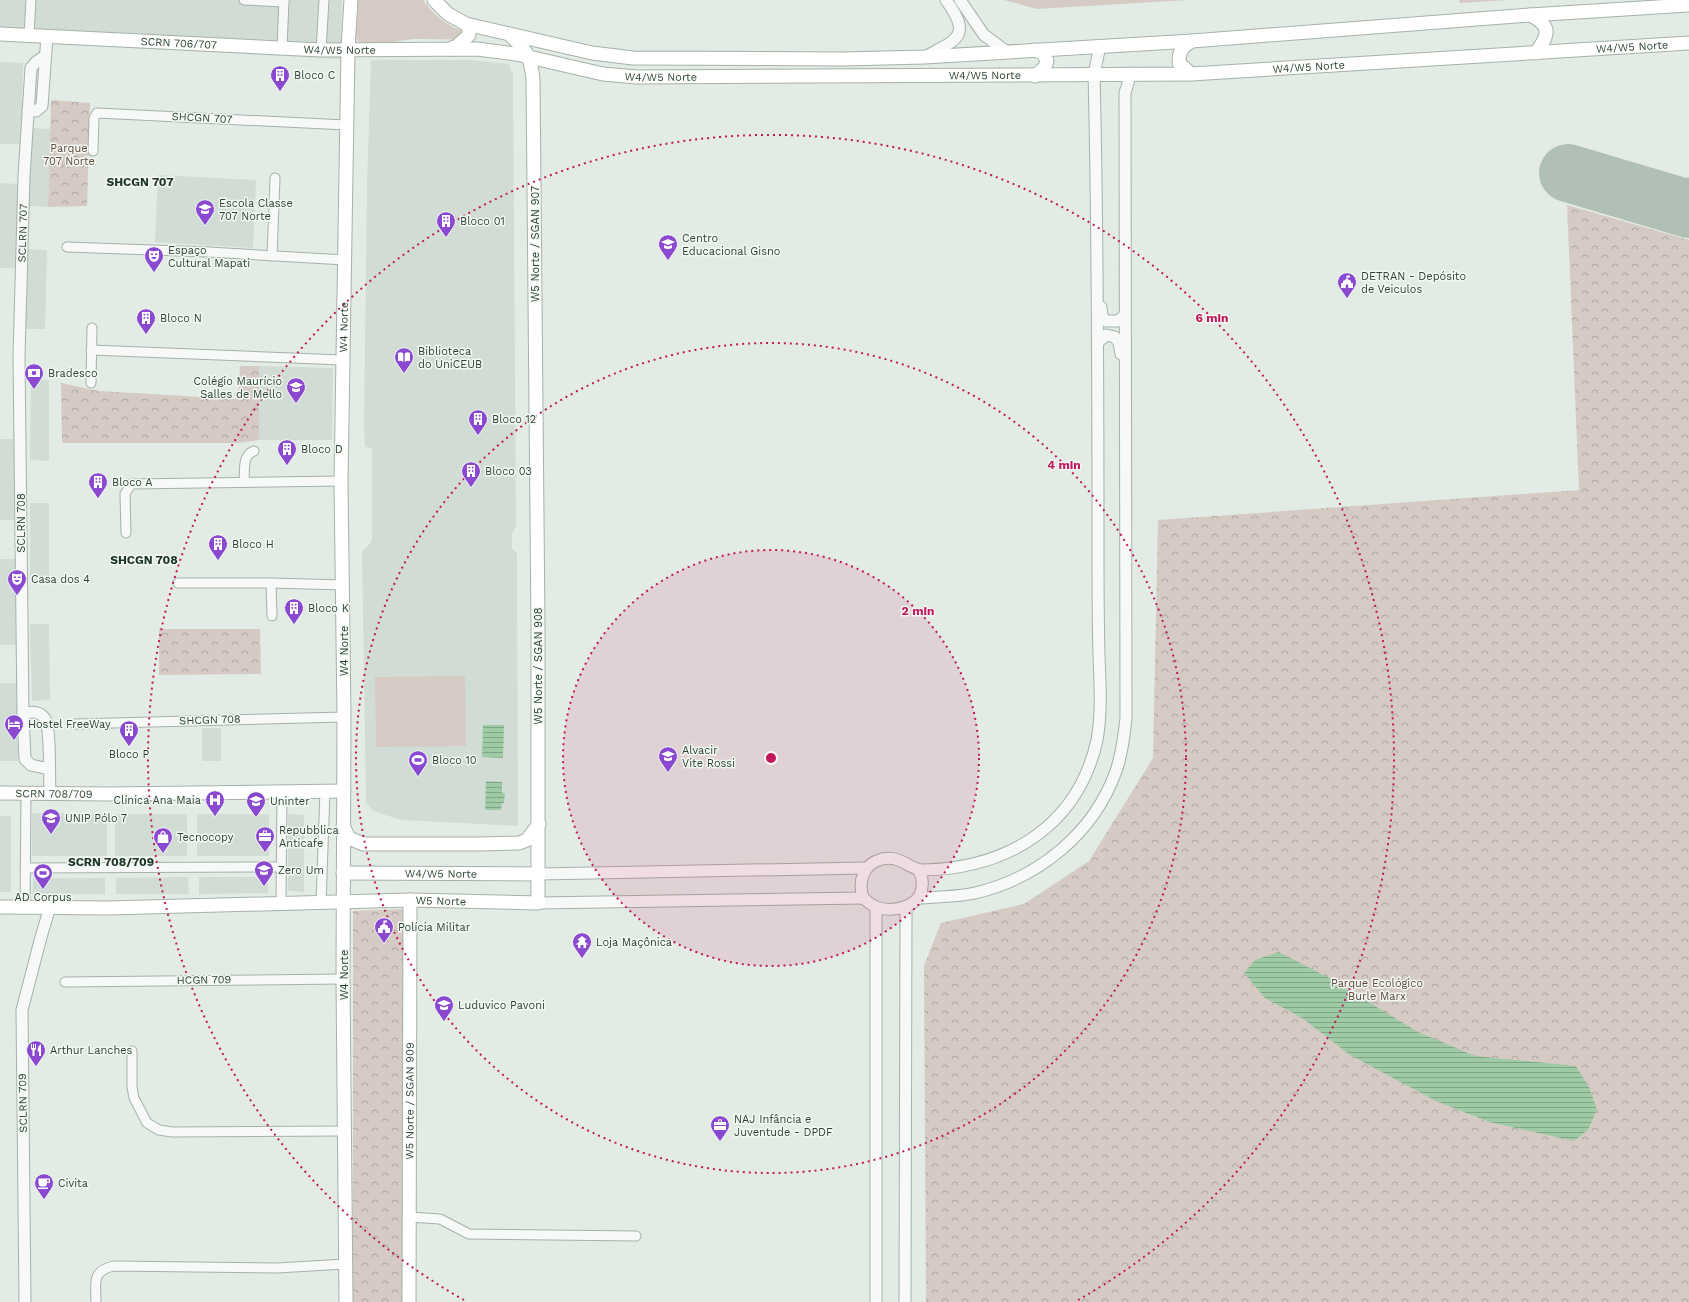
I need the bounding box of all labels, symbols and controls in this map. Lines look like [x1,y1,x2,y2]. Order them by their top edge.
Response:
street label: SCRN 706/707 [140,35,217,51]
street label: W4/W5 Norte [1595,38,1669,55]
street label: W4/W5 Norte [303,43,376,57]
street label: W4/W5 Norte [1272,58,1345,75]
building icon: Bloco C [269,64,291,92]
street label: W4/W5 Norte [949,68,1021,82]
place label: Bloco C [294,69,336,82]
street label: W4/W5 Norte [624,69,697,84]
street label: SHCGN 707 [171,110,233,126]
park label: Parque 707 Norte [43,142,95,168]
district label: SHCGN 707 [106,175,174,189]
street label: W5 Norte / SGAN 907 [529,186,542,302]
place label: Escola Classe 707 Norte [219,197,293,223]
school or university icon: Escola Classe 707 Norte [194,198,216,226]
street label: SCLRN 707 [15,204,30,263]
building icon: Bloco 01 [435,210,457,238]
place label: Bloco 01 [460,215,505,228]
place label: Centro Educacional Gisno [682,232,780,258]
school or university icon: Centro Educacional Gisno [657,233,679,261]
place label: Espaço Cultural Mapati [168,244,250,270]
theatre icon: Espaço Cultural Mapati [143,245,165,273]
place label: DETRAN - Depósito de Veiculos [1361,270,1466,296]
public building icon: DETRAN - Depósito de Veiculos [1336,271,1358,299]
street label: W4 Norte [337,302,350,352]
building icon: Bloco N [135,307,157,335]
text: 6 min [1195,311,1229,325]
place label: Bloco N [160,312,202,325]
place label: Biblioteca do UniCEUB [418,345,482,371]
library icon: Biblioteca do UniCEUB [393,346,415,374]
bank icon: Bradesco [23,362,45,390]
place label: Bradesco [48,367,98,380]
place label: Colégio Maurício Salles de Mello [194,375,282,401]
school or university icon: Colégio Maurício Salles de Mello [285,376,307,404]
building icon: Bloco 12 [467,408,489,436]
place label: Bloco 12 [492,413,536,426]
building icon: Bloco D [276,438,298,466]
place label: Bloco D [301,443,343,456]
text: 4 min [1047,458,1081,472]
building icon: Bloco 03 [460,460,482,488]
place label: Bloco 03 [485,465,532,478]
building icon: Bloco A [87,471,109,499]
place label: Bloco A [112,476,152,489]
street label: SCLRN 708 [15,493,28,553]
building icon: Bloco H [207,533,229,561]
place label: Bloco H [232,538,274,551]
district label: SHCGN 708 [110,553,178,567]
theatre icon: Casa dos 4 [6,568,28,596]
place label: Casa dos 4 [31,573,90,586]
building icon: Bloco K [283,597,305,625]
place label: Bloco K [308,602,349,615]
text: 2 min [902,604,934,618]
street label: W5 Norte / SGAN 908 [532,607,545,725]
street label: W4 Norte [338,626,351,676]
street label: SHCGN 708 [179,712,241,728]
hotel icon: Hostel FreeWay [3,713,25,741]
place label: Hostel FreeWay [28,718,111,731]
building icon: Bloco P [118,719,140,747]
place label: Alvacir Vite Rossi [682,744,735,770]
school or university icon: Alvacir Vite Rossi [657,745,679,773]
place label: Bloco P [109,748,149,761]
sports icon: Bloco 10 [407,749,429,777]
centre of rings [764,751,778,765]
place label: Bloco 10 [432,754,477,767]
street label: SCRN 708/709 [15,787,93,800]
hospital icon: Clínica Ana Maia [204,789,226,817]
school or university icon: Uninter [245,790,267,818]
place label: Clínica Ana Maia [113,794,201,807]
place label: Uninter [270,795,310,808]
school or university icon: UNIP Pólo 7 [40,807,62,835]
place label: UNIP Pólo 7 [65,812,127,825]
place label: Repubblica Anticafe [279,824,339,850]
office icon: Repubblica Anticafe [254,825,276,853]
shop icon: Tecnocopy [152,826,174,854]
place label: Tecnocopy [177,831,234,844]
district label: SCRN 708/709 [68,855,154,869]
school or university icon: Zero Um [253,859,275,887]
sports icon: AD Corpus [32,862,54,890]
place label: Zero Um [278,864,324,877]
street label: W4/W5 Norte [405,867,477,880]
place label: AD Corpus [14,891,72,904]
street label: W5 Norte [415,894,466,908]
public building icon: Polícia Militar [373,916,395,944]
place label: Polícia Militar [398,921,471,934]
temple icon: Loja Maçônica [571,931,593,959]
place label: Loja Maçônica [596,936,672,949]
street label: W4 Norte [338,950,351,1000]
street label: HCGN 709 [177,973,232,987]
park label: Parque Ecológico Burle Marx [1331,977,1423,1003]
school or university icon: Luduvico Pavoni [433,994,455,1022]
place label: Luduvico Pavoni [458,999,545,1012]
restaurant icon: Arthur Lanches [25,1039,47,1067]
street label: W5 Norte / SGAN 909 [403,1042,416,1160]
place label: Arthur Lanches [50,1044,133,1057]
street label: SCLRN 709 [16,1073,30,1133]
place label: NAJ Infância e Juventude - DPDF [734,1113,833,1139]
office icon: NAJ Infância e Juventude - DPDF [709,1114,731,1142]
cafe icon: Civita [33,1172,55,1200]
place label: Civita [58,1177,88,1190]

